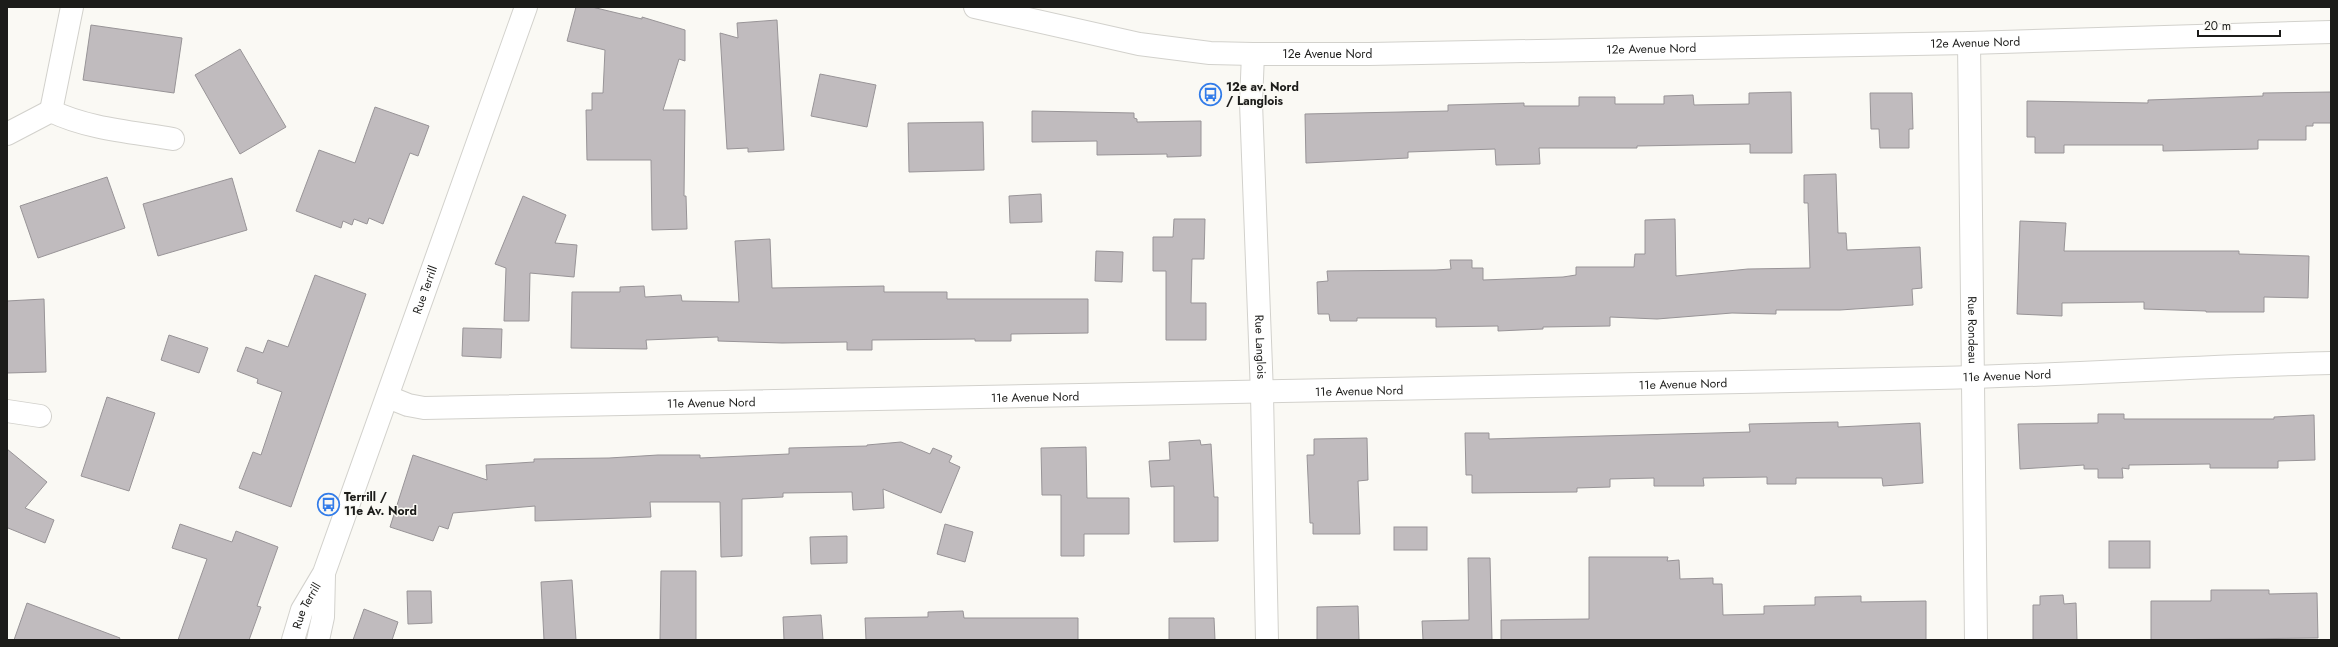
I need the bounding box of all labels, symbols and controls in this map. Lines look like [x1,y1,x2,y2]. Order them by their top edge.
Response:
scale bar [2198,12,2280,38]
text: 20 m [2204,17,2231,35]
street label: 12e Avenue Nord [1930,32,2020,53]
street label: 12e Avenue Nord [1606,39,1696,59]
street label: 12e Avenue Nord [1282,45,1372,63]
place label: 12e av. Nord / Langlois [1226,78,1299,110]
bus stop icon: 12e av. Nord / Langlois [1198,81,1224,107]
street label: Rue Terrill [408,263,442,317]
street label: Rue Rondeau [1963,296,1982,364]
street label: Rue Langlois [1250,314,1270,380]
street label: 11e Avenue Nord [1962,365,2051,386]
street label: 11e Avenue Nord [1639,374,1727,394]
street label: 11e Avenue Nord [1315,381,1403,401]
street label: 11e Avenue Nord [991,387,1080,407]
street label: 11e Avenue Nord [667,393,756,413]
place label: Terrill / 11e Av. Nord [344,488,417,520]
bus stop icon: Terrill / 11e Av. Nord [315,491,341,517]
street label: Rue Terrill [288,579,325,631]

